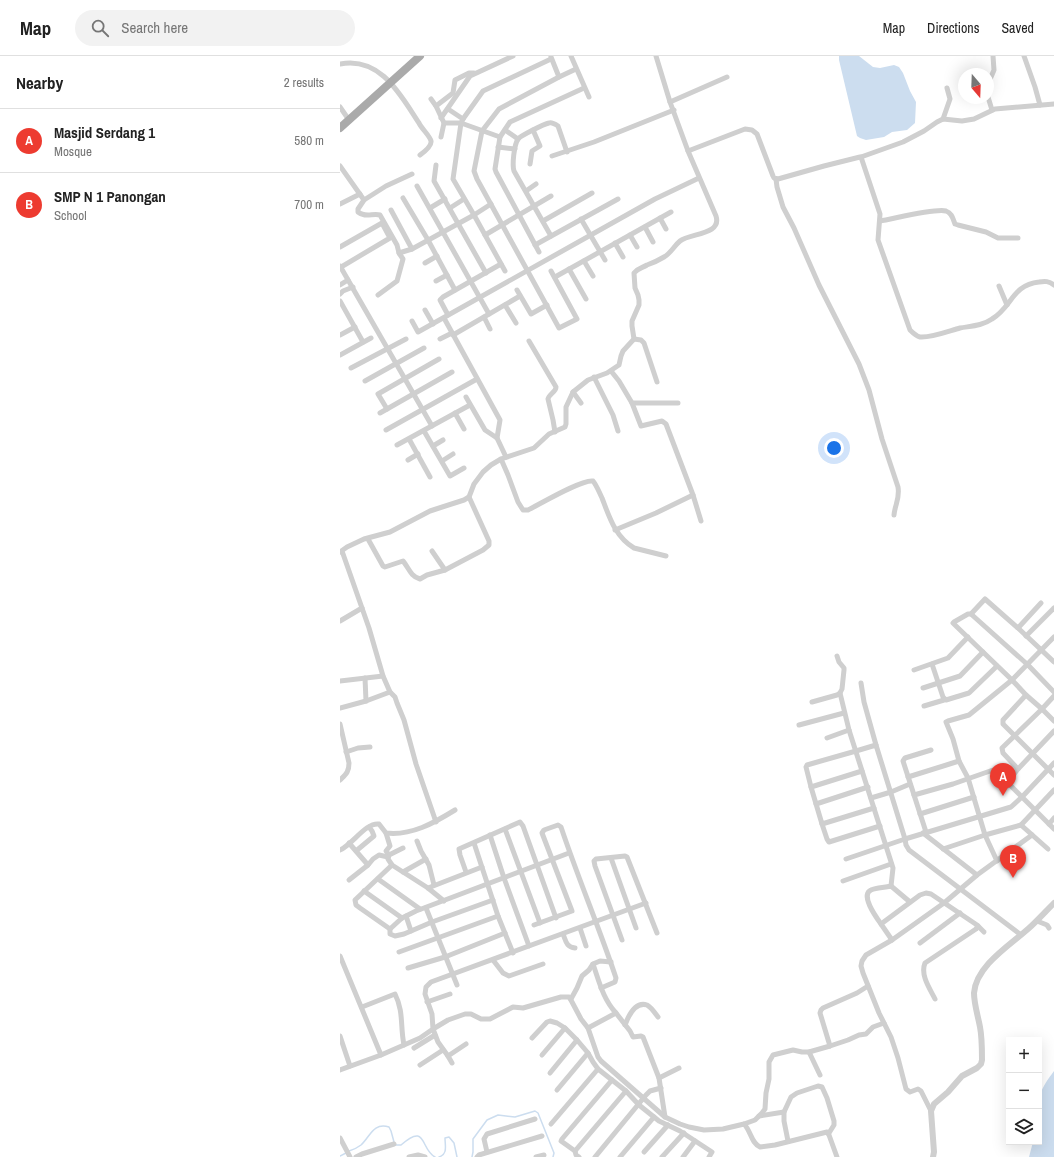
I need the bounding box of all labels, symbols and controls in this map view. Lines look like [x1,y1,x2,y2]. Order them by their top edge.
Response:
search box [75,10,355,46]
text: Map [20,15,51,41]
icon: search [89,17,111,39]
text: Search here [121,17,188,38]
text: Map [883,19,905,37]
text: Directions [927,19,979,37]
text: Saved [1001,19,1034,37]
north arrow [958,68,994,104]
text: Nearby [16,71,63,94]
text: 2 results [284,74,324,91]
text: Masjid Serdang 1 [54,122,155,143]
text: A [25,132,33,149]
text: 580 m [294,132,324,149]
text: Mosque [54,143,92,160]
text: SMP N 1 Panongan [54,186,166,207]
text: B [25,196,33,213]
text: 700 m [294,196,324,213]
text: School [54,207,87,224]
your location [824,438,844,458]
pin: A [990,763,1016,796]
pin: B [1000,845,1026,878]
map controls [1006,1037,1042,1145]
button: + [1006,1037,1042,1073]
button: − [1006,1073,1042,1109]
button: layers [1006,1109,1042,1145]

